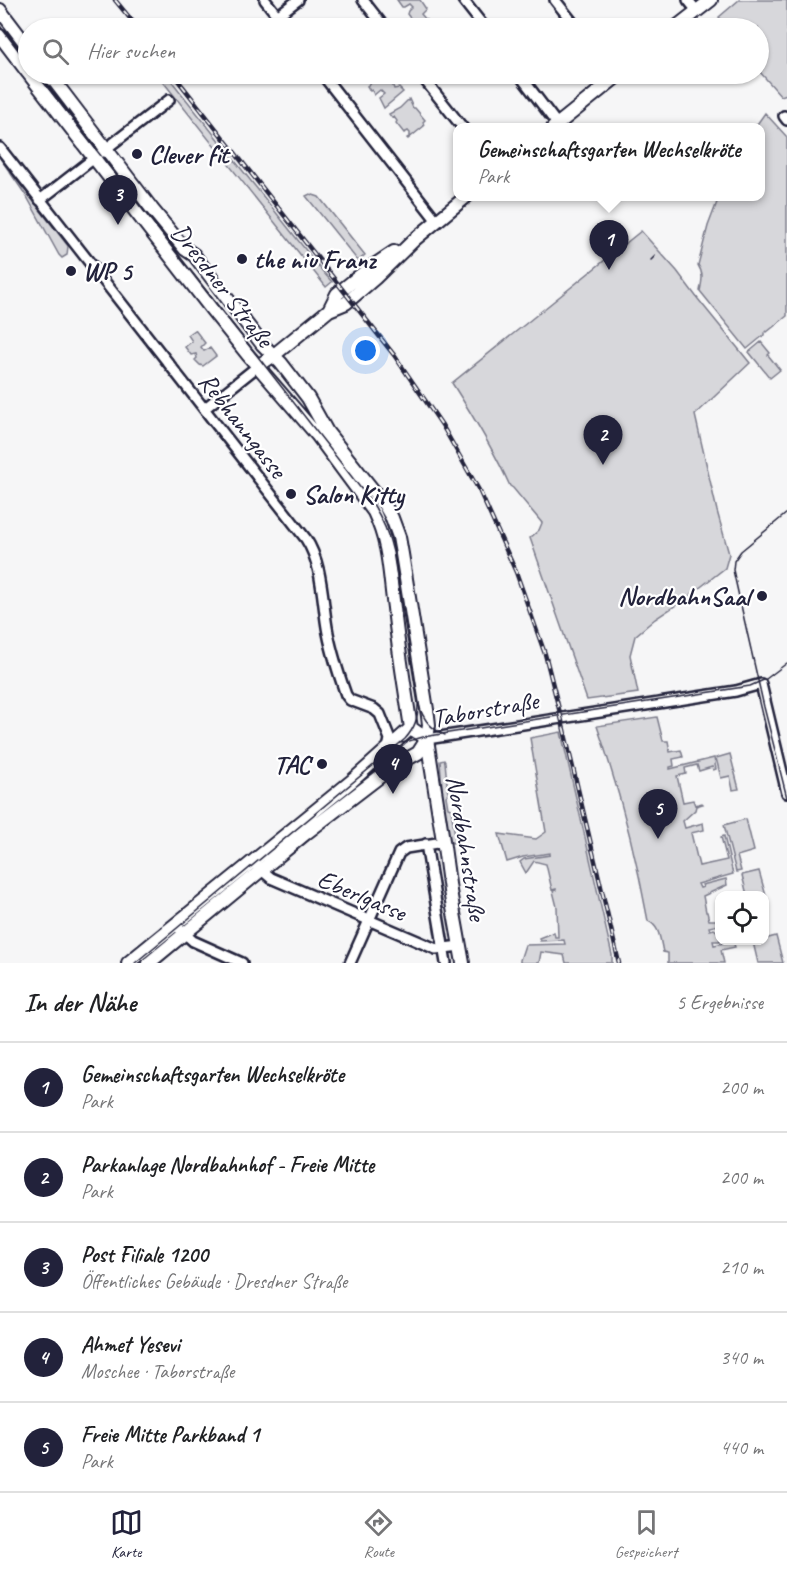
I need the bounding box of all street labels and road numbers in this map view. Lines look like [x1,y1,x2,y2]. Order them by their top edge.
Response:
street label: Dresdner Straße [164,217,283,356]
street label: Rebhanngasse [191,366,296,487]
street label: Taborstraße [429,684,543,735]
street label: Nordbahnstraße [439,773,495,925]
street label: Eberlgasse [313,862,413,929]

